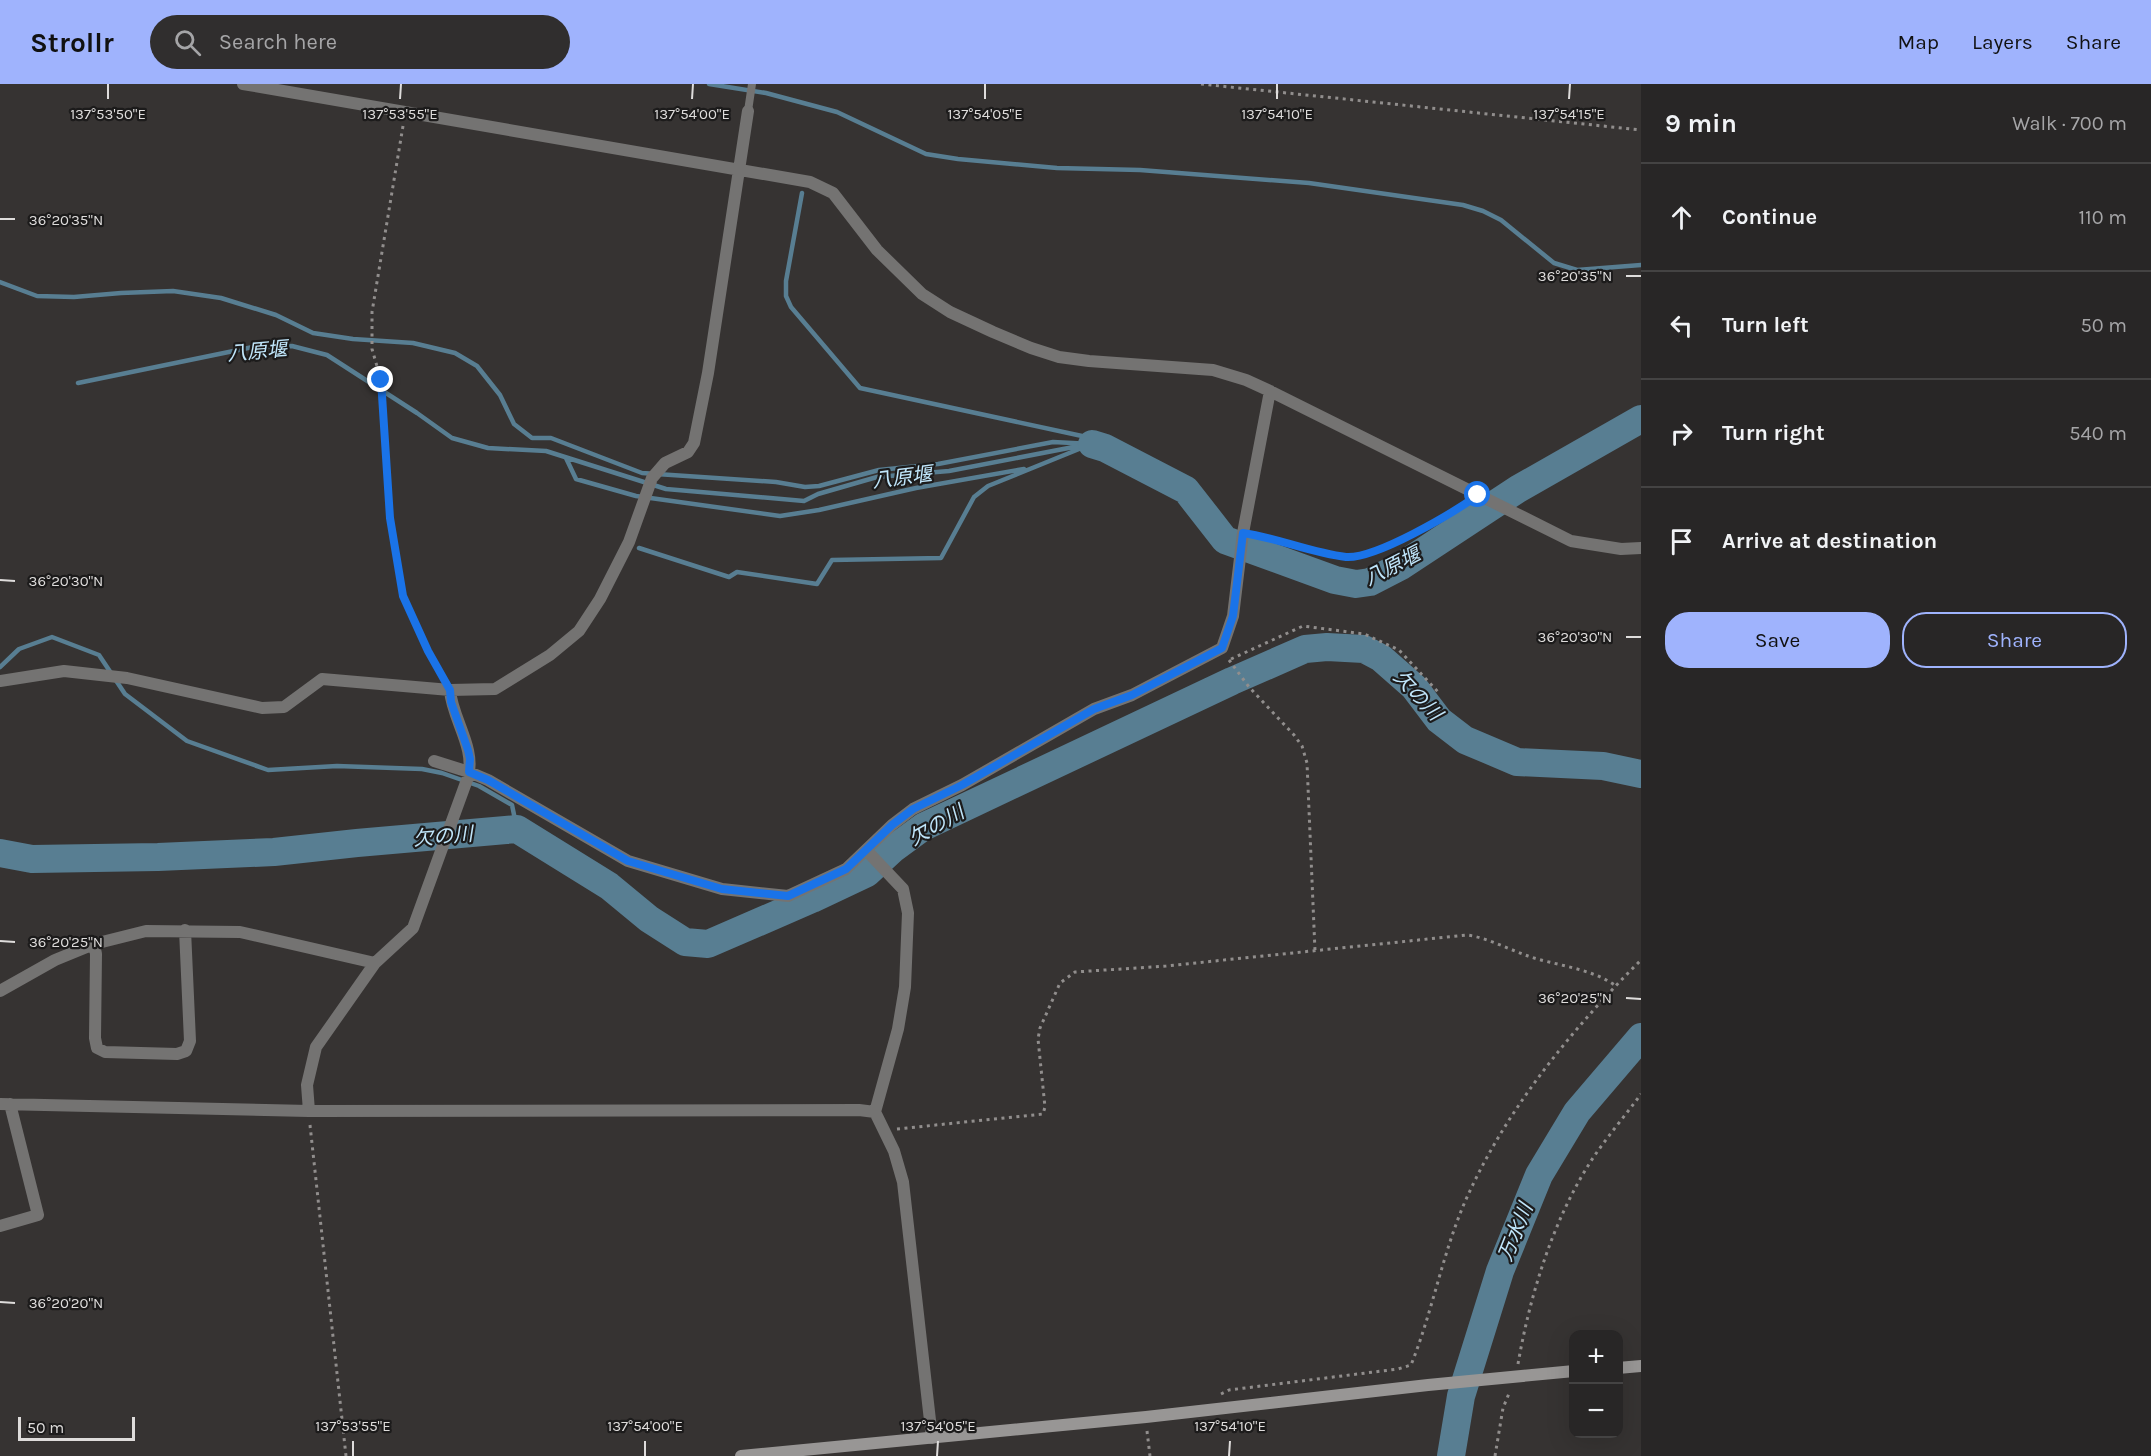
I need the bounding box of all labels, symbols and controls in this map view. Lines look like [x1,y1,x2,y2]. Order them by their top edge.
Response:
search box [150,15,570,69]
text: Strollr [30,26,114,59]
icon: search [171,26,204,59]
text: Search here [219,29,337,55]
text: Map [1897,30,1939,54]
text: Layers [1972,30,2033,54]
text: Share [2066,30,2121,54]
text: 137°53'50"E [70,105,146,123]
text: 137°53'55"E [362,105,438,123]
text: 137°54'00"E [654,105,730,123]
text: 137°54'05"E [947,105,1023,123]
text: 137°54'10"E [1241,105,1313,123]
text: 137°54'15"E [1533,105,1605,123]
text: 9 min [1665,108,1737,139]
text: Walk · 700 m [2012,112,2127,135]
icon: ahead [1665,201,1698,234]
text: Continue [1722,204,1817,230]
text: 110 m [2078,206,2127,229]
text: 36°20'35"N [29,211,103,229]
text: 36°20'35"N [1538,267,1612,285]
icon: left [1665,309,1698,342]
text: Turn left [1722,312,1809,338]
text: 50 m [2080,314,2127,337]
water label: 八原堰 [226,337,292,366]
route end [367,366,393,392]
icon: right [1665,417,1698,450]
text: Turn right [1722,420,1825,446]
text: 540 m [2069,422,2127,445]
water label: 八原堰 [871,462,937,493]
route start [1464,481,1490,507]
icon: arrive [1665,525,1698,558]
text: Arrive at destination [1722,528,1937,554]
water label: 八原堰 [1360,541,1428,590]
text: 36°20'30"N [29,572,103,590]
button: Save [1665,612,1890,668]
button: Share [1902,612,2127,668]
text: 36°20'30"N [1538,628,1612,646]
water label: 欠の川 [1389,666,1448,727]
water label: 欠の川 [905,799,970,850]
water label: 欠の川 [412,822,476,851]
text: 36°20'25"N [29,933,103,951]
text: 36°20'25"N [1538,989,1612,1007]
water label: 万水川 [1494,1198,1538,1264]
text: 36°20'20"N [29,1294,103,1312]
map controls [1569,1330,1623,1438]
button: + [1569,1330,1623,1384]
button: − [1569,1384,1623,1438]
scale bar [18,1414,135,1442]
text: 137°53'55"E [315,1417,391,1435]
text: 137°54'00"E [607,1417,683,1435]
text: 137°54'05"E [900,1417,976,1435]
text: 137°54'10"E [1194,1417,1266,1435]
text: 50 m [27,1418,64,1437]

